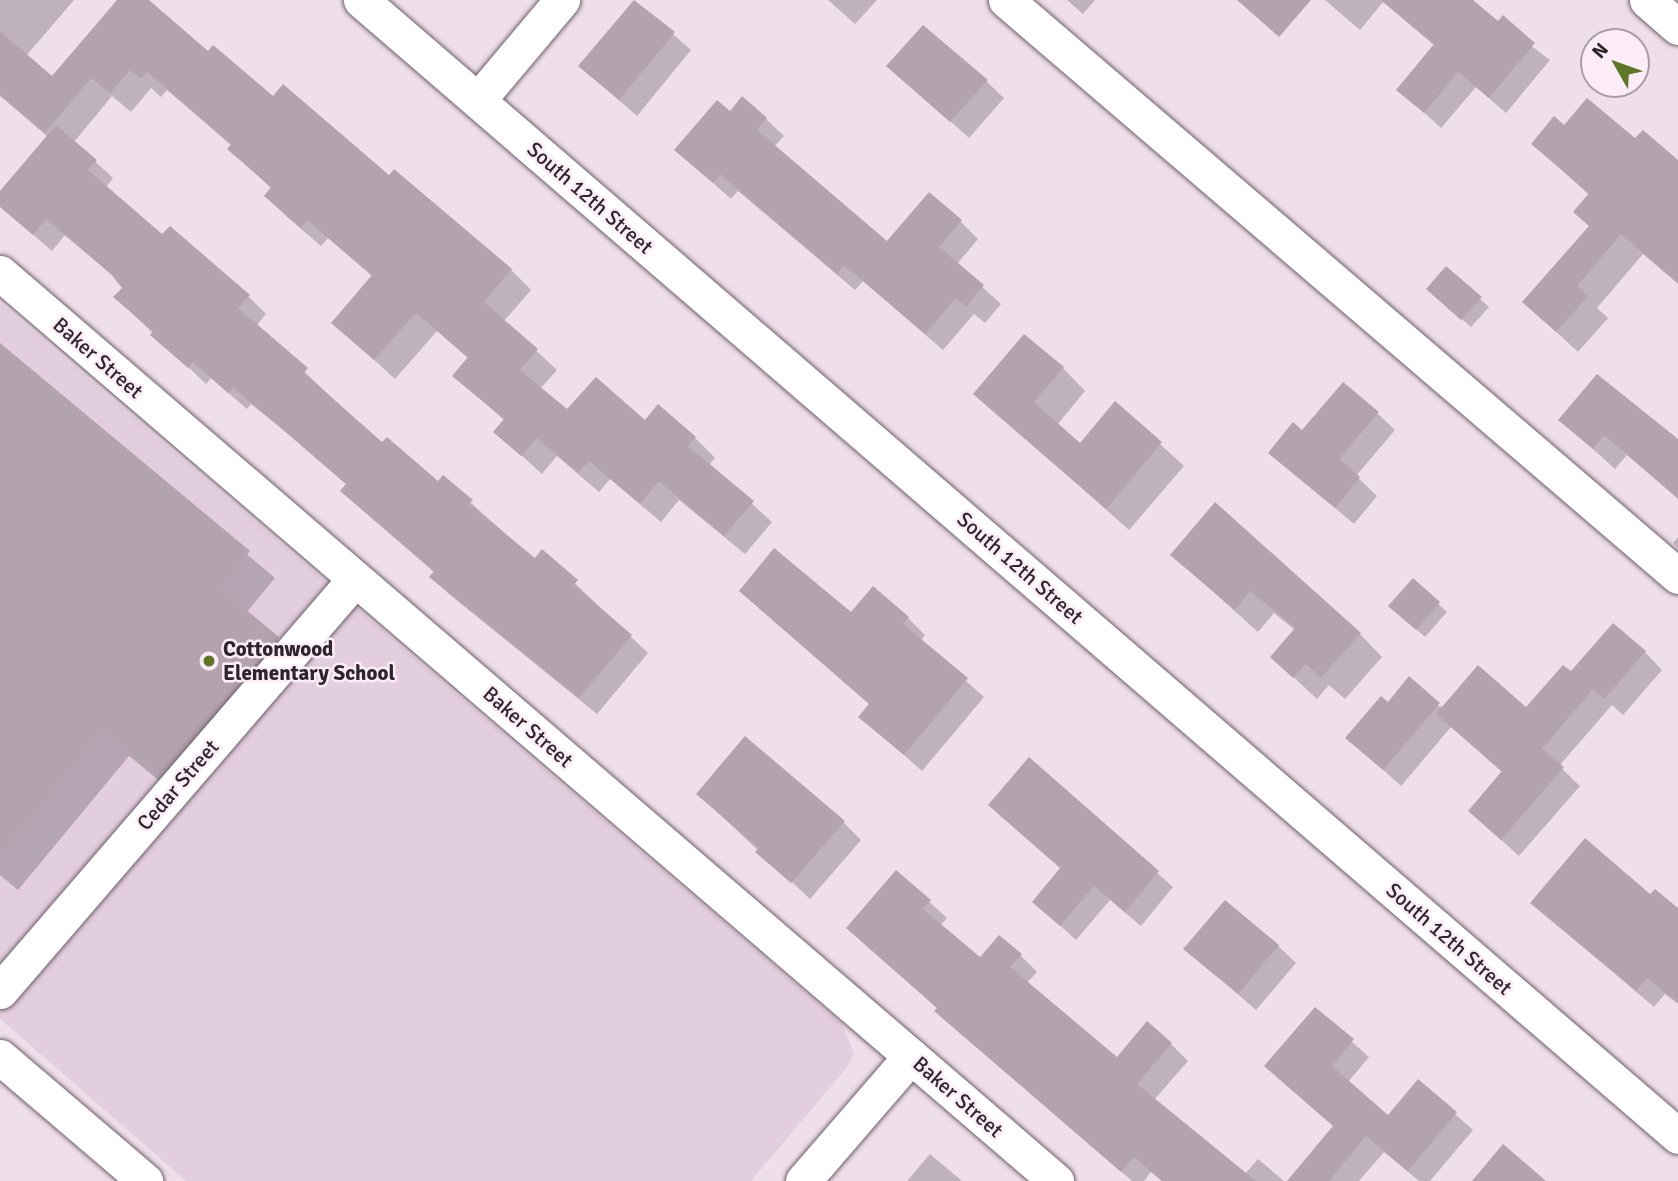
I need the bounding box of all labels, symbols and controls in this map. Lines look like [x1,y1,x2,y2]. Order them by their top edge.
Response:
north arrow [1580,28,1650,98]
text: N [1587,38,1614,64]
street label: South 12th Street [522,137,658,259]
street label: Baker Street [48,312,148,404]
street label: South 12th Street [952,507,1088,629]
place label: Cottonwood Elementary School [223,636,395,686]
marker: Cottonwood Elementary School [201,653,217,669]
street label: Baker Street [478,681,578,773]
street label: Cedar Street [132,735,224,835]
street label: South 12th Street [1381,878,1517,1000]
street label: Baker Street [908,1051,1008,1143]

